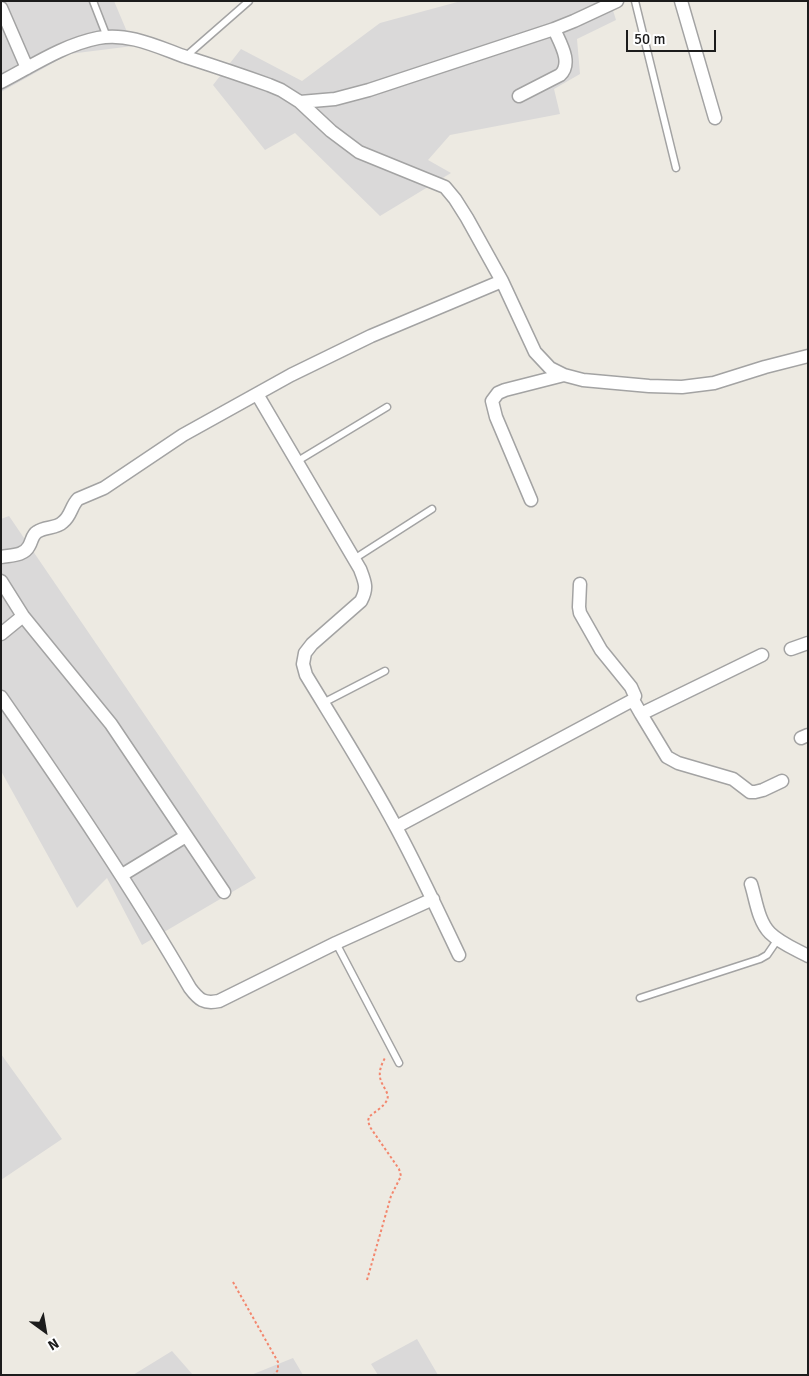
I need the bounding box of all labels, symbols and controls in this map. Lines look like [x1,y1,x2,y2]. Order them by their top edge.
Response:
scale bar [629,20,719,52]
text: 50 m [634,30,665,48]
north arrow [20,1306,70,1356]
text: N [45,1334,62,1354]

